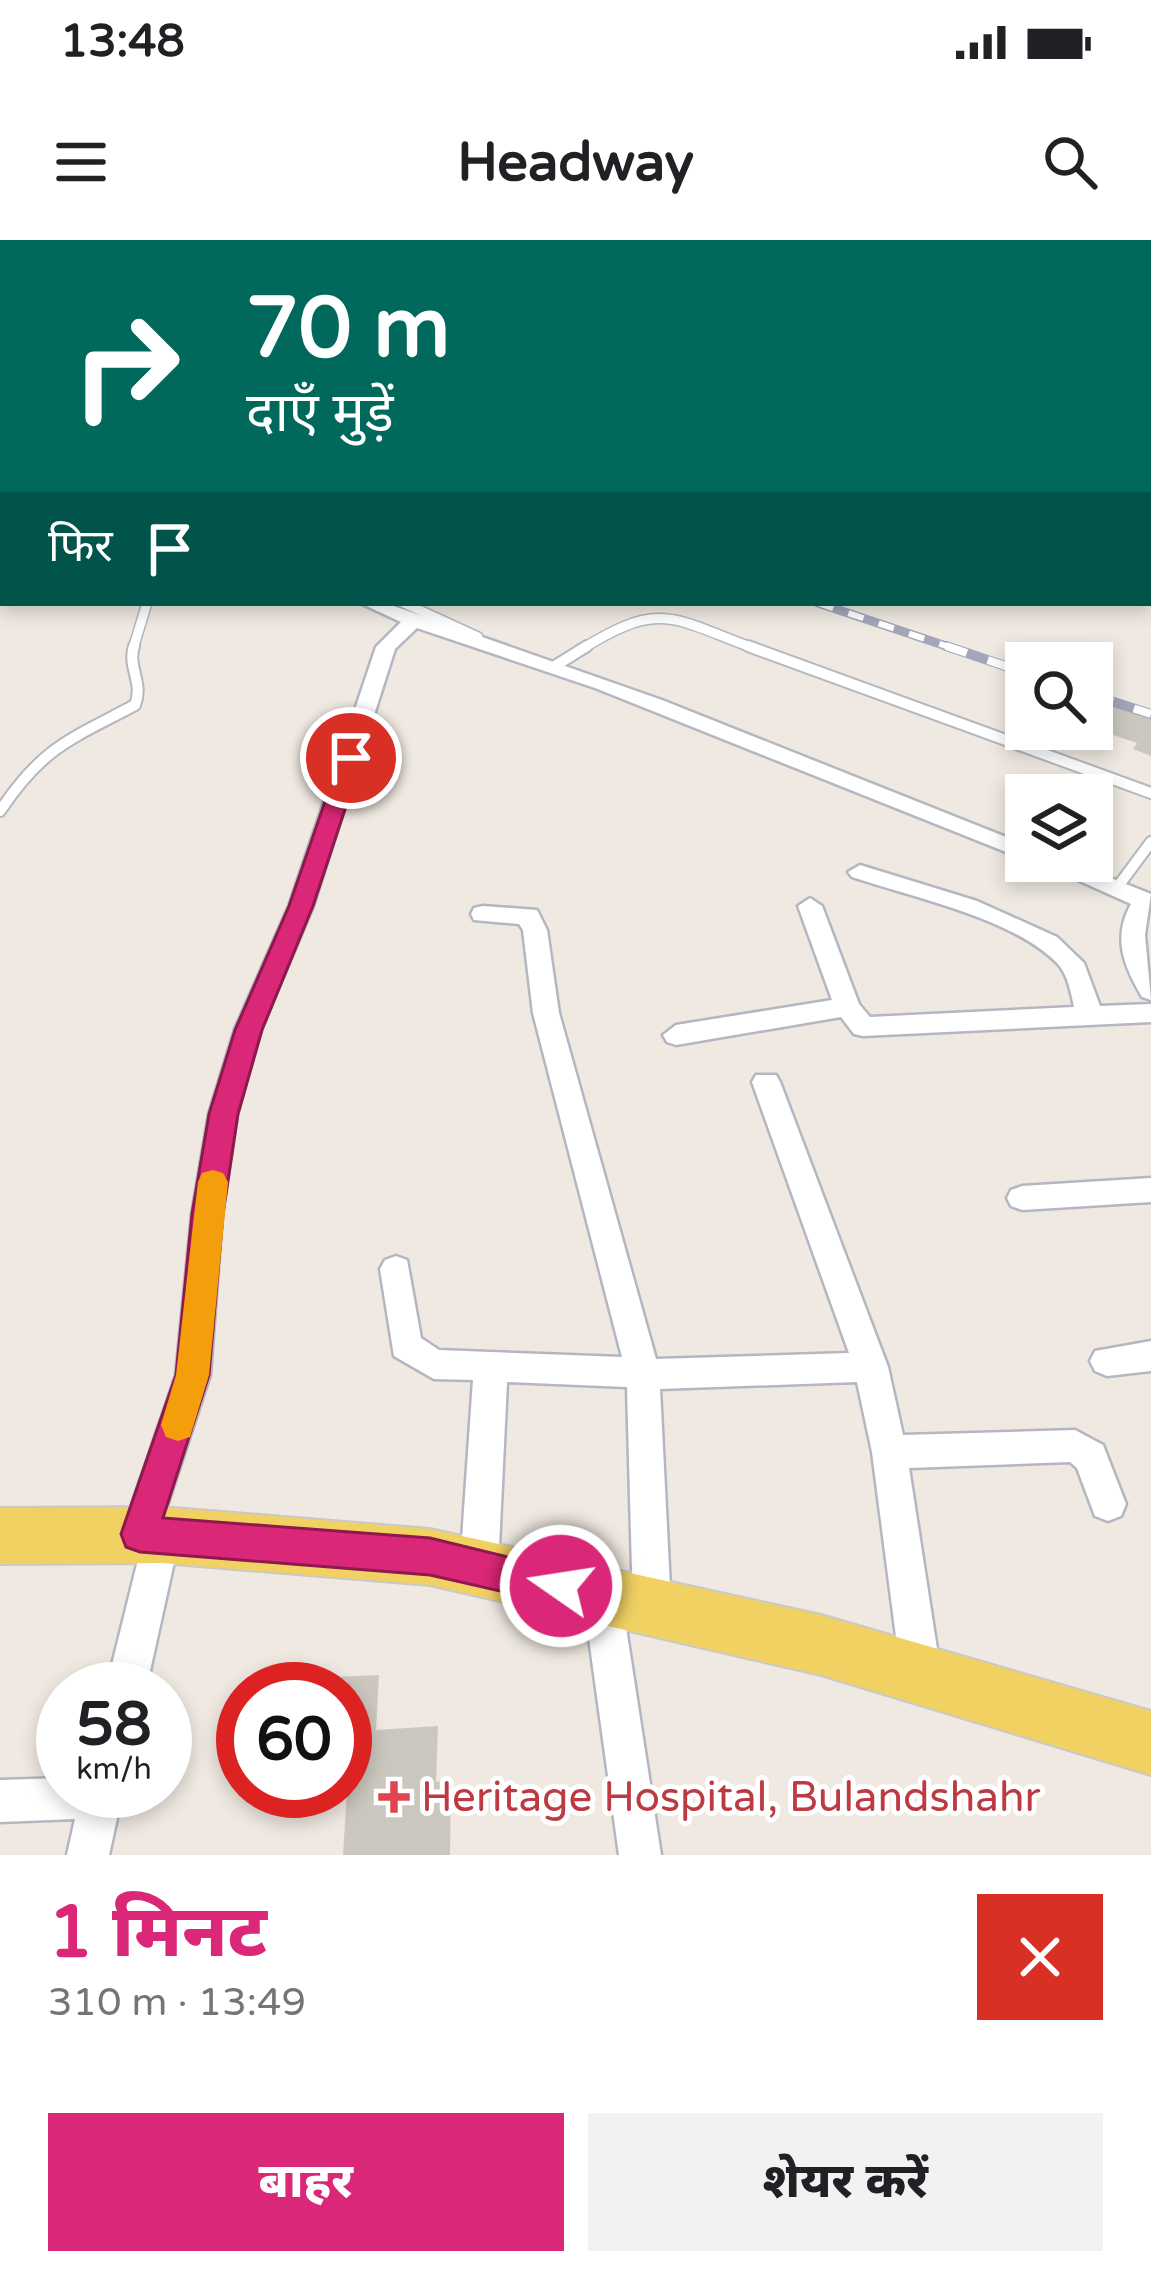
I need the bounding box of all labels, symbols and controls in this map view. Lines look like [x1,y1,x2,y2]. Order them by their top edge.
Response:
text: 13:48 [60,15,185,69]
icon: menu [48,129,114,195]
icon: search [1037,129,1103,195]
text: Headway [457,130,694,195]
text: 70 m [246,279,450,380]
icon: right [48,288,204,444]
text: दाएँ मुड़ें [246,381,394,446]
icon: arrive [137,516,203,582]
text: फिर [48,520,113,574]
map controls [1005,642,1113,882]
button: search [1005,642,1113,750]
pin [300,707,402,809]
icon: arrive [318,725,384,791]
button: layers [1005,774,1113,882]
position arrow [498,1523,624,1649]
speed limit sign: 60 [216,1662,372,1818]
text: 58 [76,1689,152,1761]
text: km/h [76,1751,152,1788]
place label: Heritage Hospital, Bulandshahr [421,1772,1041,1823]
marker: Heritage Hospital, Bulandshahr [378,1781,410,1813]
text: 1 मिनट [48,1890,267,1977]
button: close [977,1894,1103,2020]
text: 310 m · 13:49 [48,1979,306,2026]
button: बाहर [48,2113,564,2251]
button: शेयर करें [588,2113,1103,2251]

